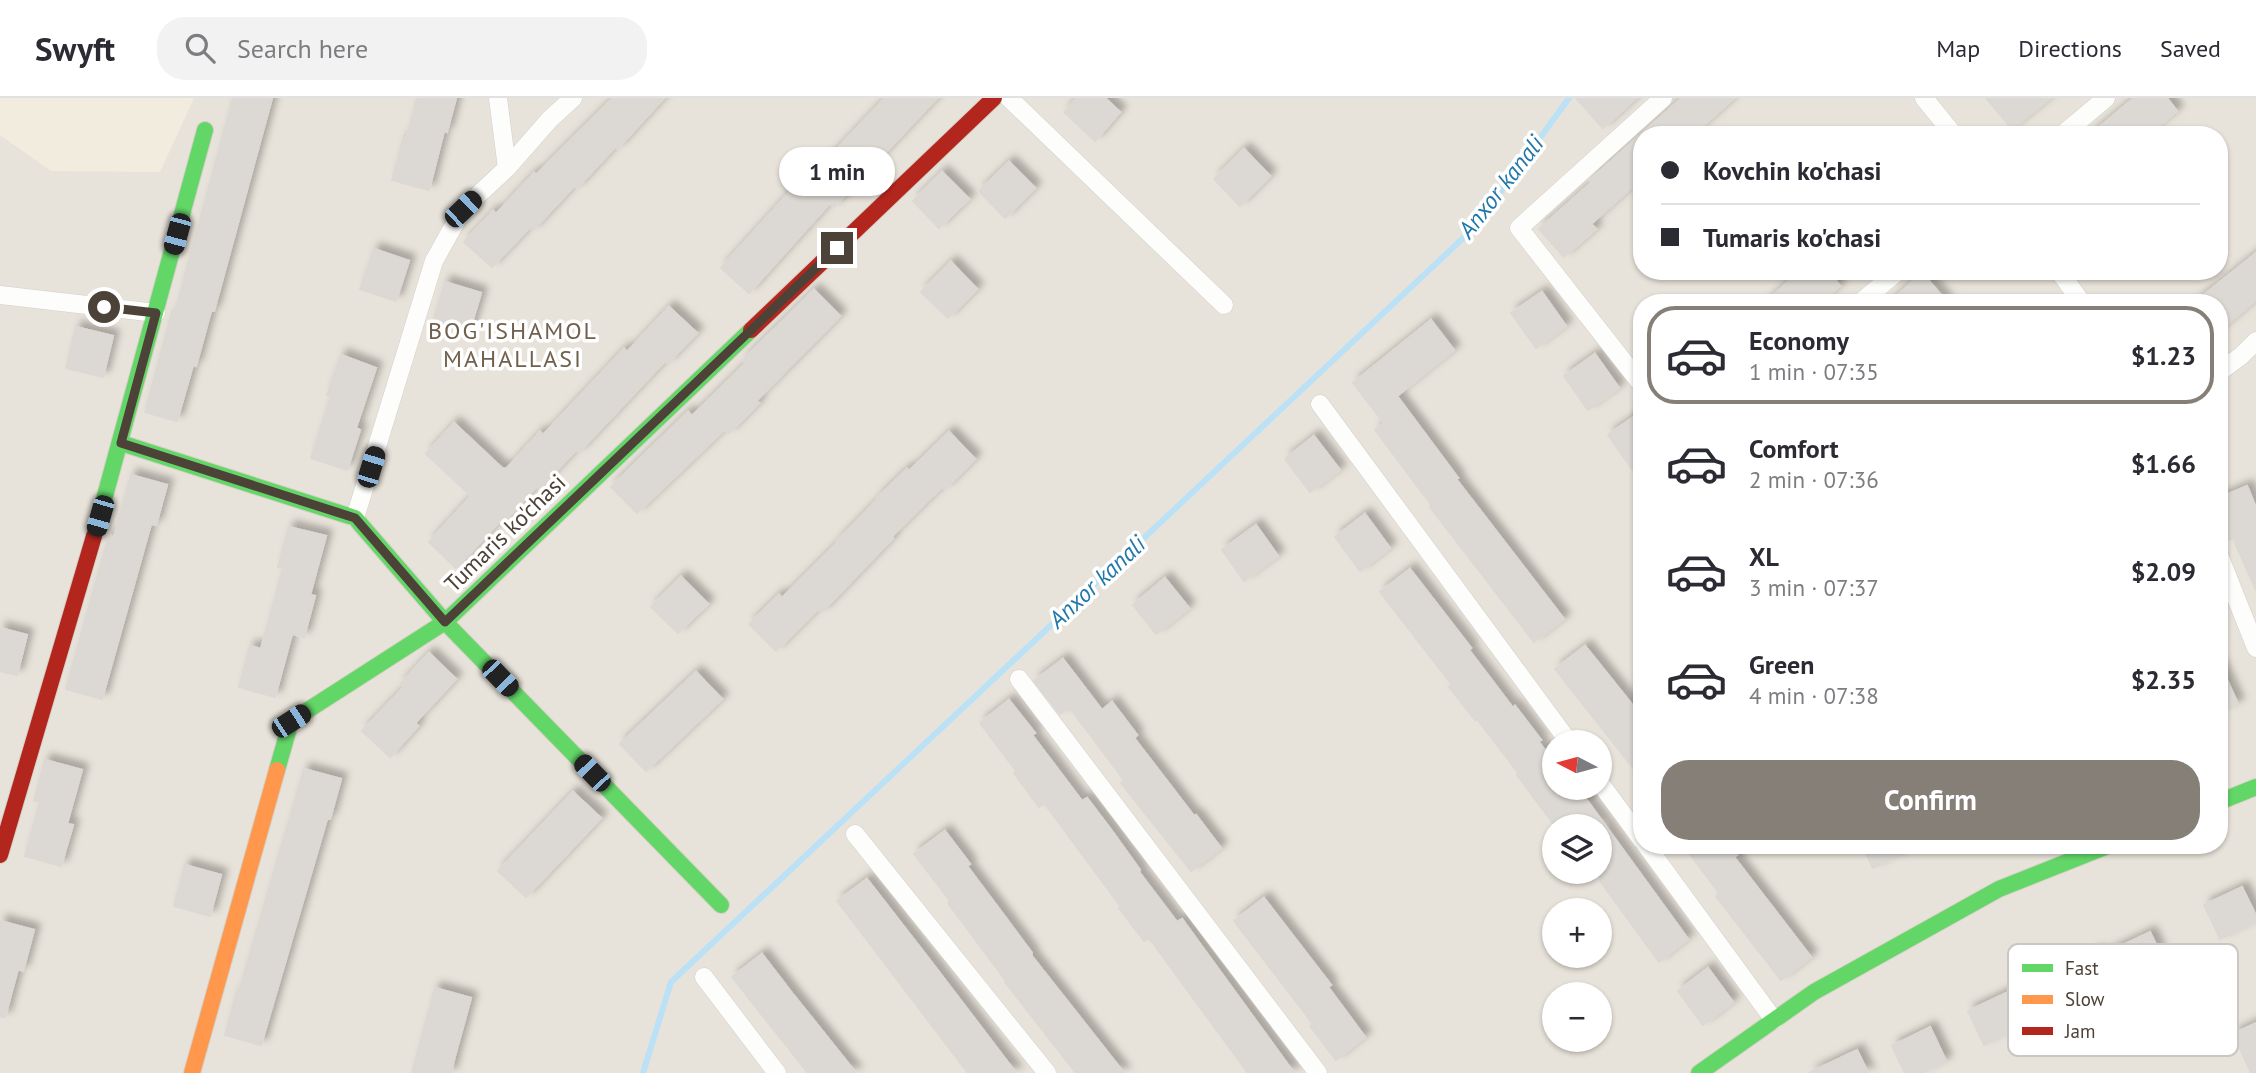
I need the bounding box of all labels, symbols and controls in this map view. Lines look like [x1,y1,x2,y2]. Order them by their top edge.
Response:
search box [157,17,647,80]
text: Swyft [35,27,115,70]
icon: search [181,29,219,67]
text: Search here [237,32,368,65]
text: Map [1936,33,1980,64]
text: Directions [2018,33,2122,64]
text: Saved [2160,33,2221,64]
water label: Anxor kanali [1450,129,1551,245]
callout: 1 min [779,146,895,195]
text: Kovchin ko'chasi [1703,154,1882,187]
text: 1 min [809,157,865,186]
car [441,187,486,231]
car [162,211,193,257]
text: Tumaris ko'chasi [1703,221,1881,254]
route end [821,232,853,264]
route start [88,291,120,323]
district label: BOG'ISHAMOL MAHALLASI [428,315,598,374]
icon: car [1665,324,1728,387]
text: Economy [1749,324,1849,357]
text: $1.23 [2131,339,2196,372]
text: 1 min · 07:35 [1749,357,1879,386]
icon: car [1665,432,1728,495]
text: Comfort [1749,432,1839,465]
car [355,444,388,490]
text: $1.66 [2131,447,2196,480]
text: 2 min · 07:36 [1749,465,1879,494]
street label: Tumaris ko'chasi [438,468,571,598]
car [85,493,116,539]
water label: Anxor kanali [1041,528,1152,635]
icon: car [1665,540,1728,603]
text: XL [1749,540,1779,573]
text: $2.09 [2131,555,2196,588]
text: 3 min · 07:37 [1749,573,1879,602]
icon: car [1665,648,1728,711]
text: Green [1749,648,1814,681]
car [478,656,523,700]
text: $2.35 [2131,663,2196,696]
text: 4 min · 07:38 [1749,681,1879,710]
car [268,701,315,741]
north arrow [1542,730,1612,800]
map controls [1542,730,1612,1052]
car [570,751,615,795]
button: Confirm [1661,760,2200,840]
button: layers [1542,814,1612,884]
button: + [1542,898,1612,968]
legend [2008,944,2238,1056]
text: Fast [2065,956,2099,980]
button: − [1542,982,1612,1052]
text: Slow [2065,987,2105,1011]
text: Jam [2064,1019,2095,1043]

